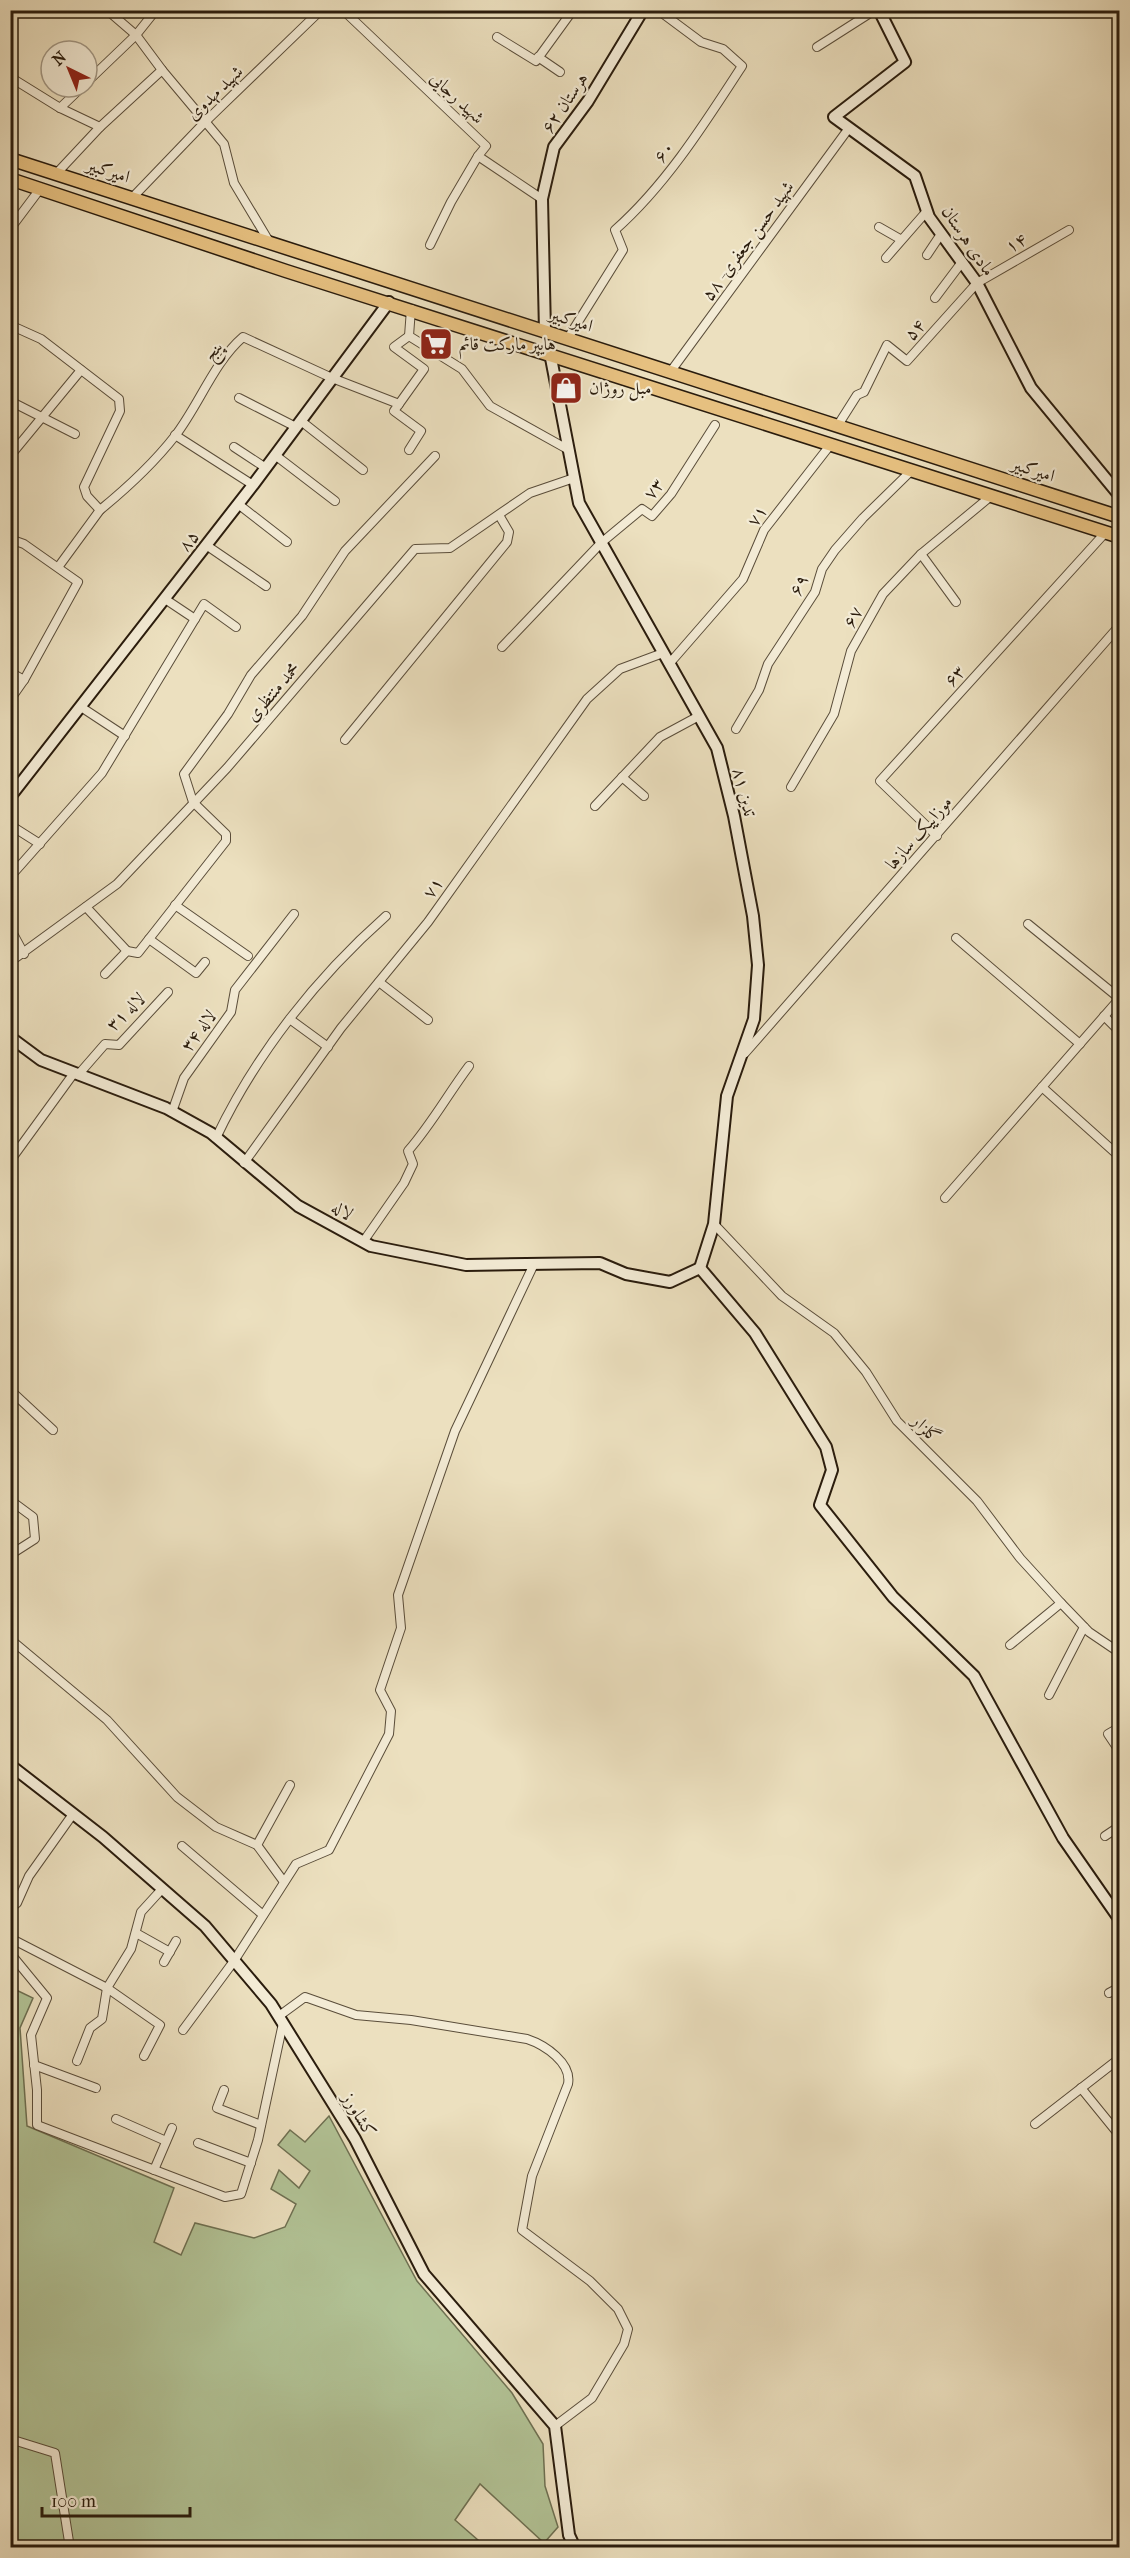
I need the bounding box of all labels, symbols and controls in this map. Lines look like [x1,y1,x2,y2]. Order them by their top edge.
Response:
north arrow [39,39,99,99]
text: N [48,47,71,69]
street label: شهید مهدوی [182,61,248,126]
street label: شهید رجایی [425,68,489,129]
street label: هرستان ۶۲ [537,69,594,138]
street label: ۶۰ [649,137,679,167]
street label: امیرکبیر [82,154,132,188]
street label: شهید حسن جعفری- ۵۸ [698,177,799,306]
street label: مادی هرستان [936,202,999,281]
street label: ۱۴ [1002,229,1030,257]
street label: امیرکبیر [545,303,595,337]
street label: ۵۴ [900,315,930,345]
supermarket icon: هایپر مارکت قائم [418,326,454,362]
place label: هایپر مارکت قائم [459,334,556,360]
street label: پنج [199,337,231,368]
shop icon: مبل روژان [548,370,584,406]
place label: مبل روژان [589,378,652,401]
street label: امیرکبیر [1007,453,1057,487]
street label: ۷۳ [639,474,669,504]
street label: ۷۱ [742,501,772,531]
street label: ۸۵ [174,526,204,556]
street label: ۶۹ [785,571,813,599]
street label: ۶۷ [839,603,867,631]
street label: محمد منتظری [242,658,305,726]
street label: ۶۳ [940,661,970,691]
street label: تدین ۸۱ [728,766,760,819]
street label: موزاییک سازها [881,792,957,875]
street label: ۷۱ [418,873,448,903]
street label: لاله ۳۱ [102,988,150,1036]
street label: لاله ۳۴ [177,1006,221,1056]
street label: لاله [328,1197,356,1225]
street label: گلزار [905,1408,945,1448]
street label: کشاورز [337,2087,380,2141]
scale bar [42,2480,190,2518]
text: 100 m [51,2491,96,2512]

